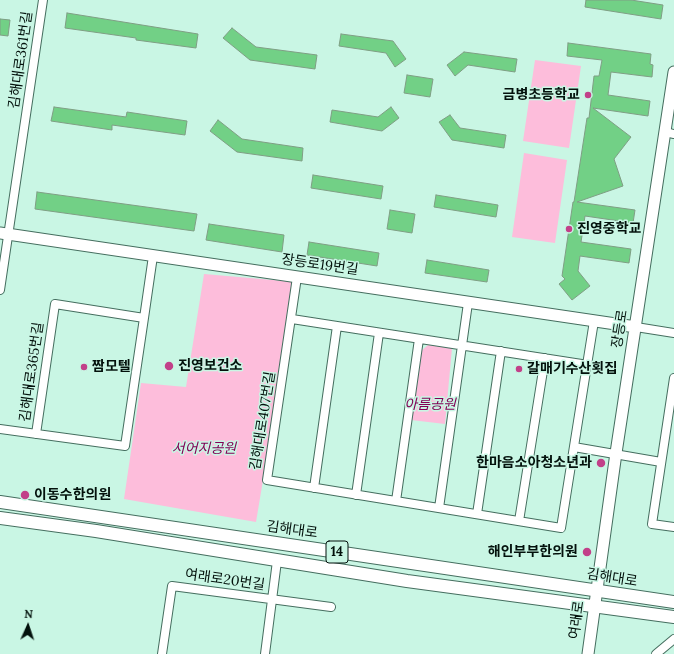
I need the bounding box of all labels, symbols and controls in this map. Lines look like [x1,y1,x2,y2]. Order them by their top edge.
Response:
street label: 김해대로361번길 [6,10,36,110]
place label: 금병초등학교 [503,87,580,103]
marker: 금병초등학교 [583,90,593,100]
place label: 진영중학교 [577,221,641,237]
marker: 진영중학교 [564,224,574,234]
street label: 장등로19번길 [280,251,360,279]
street label: 장등로 [609,309,631,349]
street label: 김해대로365번길 [17,321,47,423]
place label: 진영보건소 [178,358,242,374]
place label: 짬모텔 [92,359,131,375]
marker: 진영보건소 [163,360,175,372]
place label: 갈매기수산횟집 [527,361,617,377]
marker: 짬모텔 [79,362,89,372]
marker: 갈매기수산횟집 [514,364,524,374]
street label: 김해대로407번길 [247,370,279,472]
park label: 아름공원 [404,397,456,413]
park label: 서어지공원 [172,441,236,457]
place label: 한마음소아청소년과 [476,455,592,471]
marker: 한마음소아청소년과 [595,457,607,469]
place label: 이동수한의원 [34,487,111,503]
marker: 이동수한의원 [19,489,31,501]
street label: 김해대로 [265,518,319,542]
road number: 14 [326,541,348,563]
place label: 해인부부한의원 [488,544,578,560]
marker: 해인부부한의원 [581,546,593,558]
street label: 여래로20번길 [184,566,266,594]
street label: 김해대로 [585,566,639,590]
street label: 여래로 [566,600,588,640]
north arrow [8,606,48,646]
text: N [24,607,33,621]

